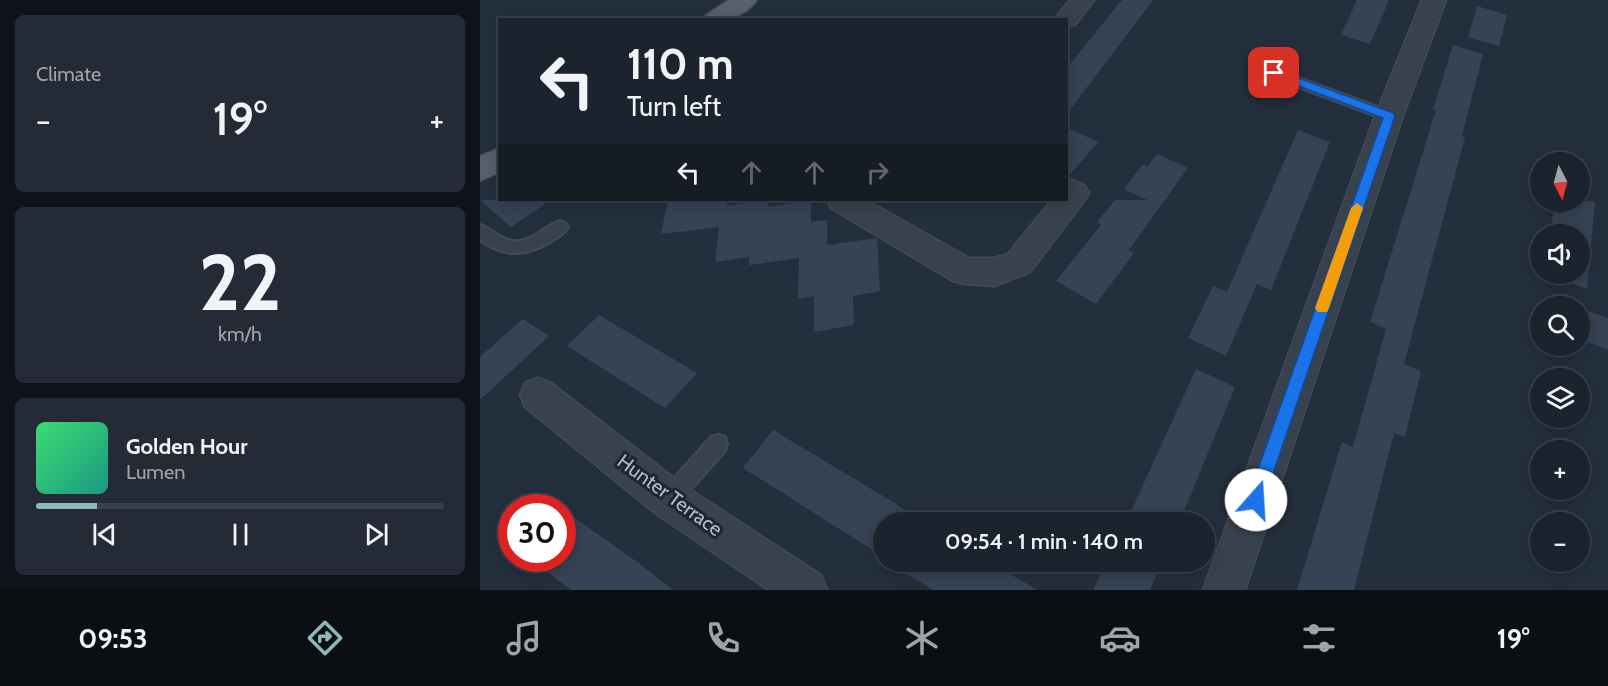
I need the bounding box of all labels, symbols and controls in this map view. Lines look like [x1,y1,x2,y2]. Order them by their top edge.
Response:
text: 110 m [627,38,734,90]
icon: left [528,42,606,120]
pin [1248,47,1299,98]
icon: arrive [1257,56,1290,89]
text: Climate [36,62,101,86]
text: Turn left [627,90,721,123]
text: 19° [213,92,267,146]
text: − [36,100,51,140]
text: + [429,100,444,140]
north arrow [1530,152,1590,212]
map controls [1530,152,1590,572]
icon: left [672,156,705,189]
icon: ahead [735,156,768,189]
icon: ahead [798,156,831,189]
icon: right [861,156,894,189]
button: sound [1530,224,1590,284]
text: 22 [199,235,281,330]
button: search [1530,296,1590,356]
text: km/h [218,322,262,346]
button: layers [1530,368,1590,428]
text: Golden Hour [126,433,247,460]
button: + [1530,440,1590,500]
street label: Hunter Terrace [613,449,727,541]
text: Lumen [126,460,185,484]
position arrow [1224,468,1288,532]
speed limit sign: 30 [498,494,576,572]
button: − [1530,512,1590,572]
icon: previous [88,518,121,551]
icon: pause [224,518,257,551]
icon: next [360,518,393,551]
text: 09:54 · 1 min · 140 m [945,528,1143,555]
icon: directions [304,617,346,659]
icon: music [503,617,545,659]
icon: phone [702,617,744,659]
icon: climate [901,617,943,659]
icon: car [1099,617,1141,659]
icon: filters [1298,617,1340,659]
text: 09:53 [78,622,148,655]
text: 19° [1497,622,1530,655]

